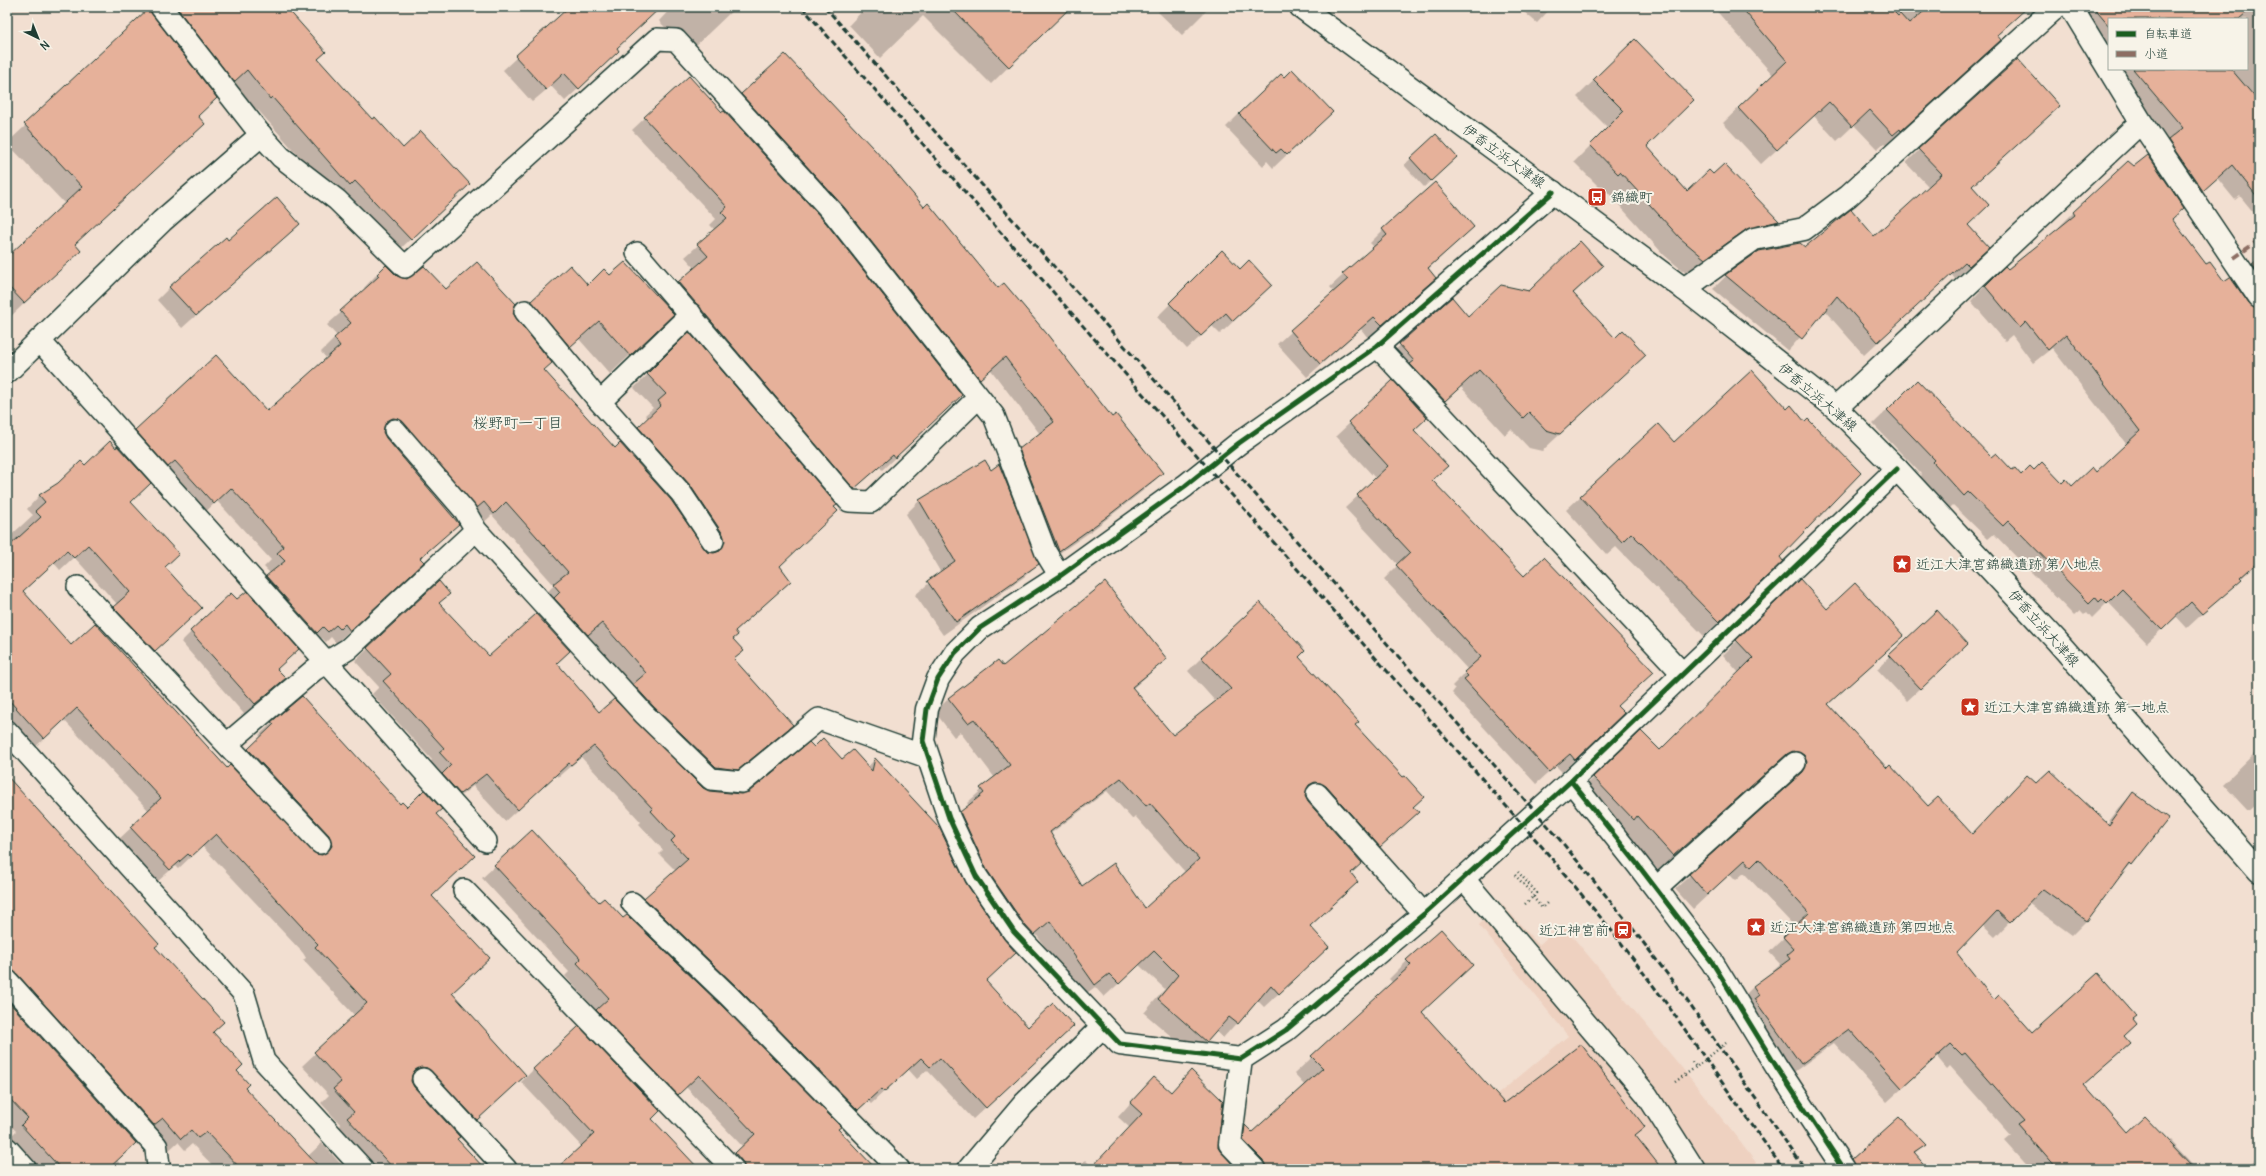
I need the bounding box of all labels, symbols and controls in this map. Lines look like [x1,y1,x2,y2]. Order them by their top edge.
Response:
north arrow [18,18,58,58]
legend [2108,18,2248,70]
text: 自転車道 [2144,26,2192,41]
text: N [37,38,52,53]
text: 小道 [2144,46,2168,61]
street label: 伊香立浜大津線 [1459,120,1549,192]
bus stop icon: 錦織町 [1586,186,1608,208]
place label: 錦織町 [1611,188,1653,206]
street label: 伊香立浜大津線 [1775,359,1861,435]
district label: 桜野町一丁目 [473,413,563,432]
place icon: 近江大津宮錦織遺跡 第八地点 [1891,553,1913,575]
place label: 近江大津宮錦織遺跡 第八地点 [1916,555,2101,573]
street label: 伊香立浜大津線 [2005,586,2083,670]
place icon: 近江大津宮錦織遺跡 第一地点 [1959,696,1981,718]
place label: 近江大津宮錦織遺跡 第一地点 [1984,698,2169,716]
place icon: 近江大津宮錦織遺跡 第四地点 [1745,916,1767,938]
place label: 近江大津宮錦織遺跡 第四地点 [1770,918,1955,936]
station icon: 近江神宮前 [1612,919,1634,941]
place label: 近江神宮前 [1539,921,1609,939]

